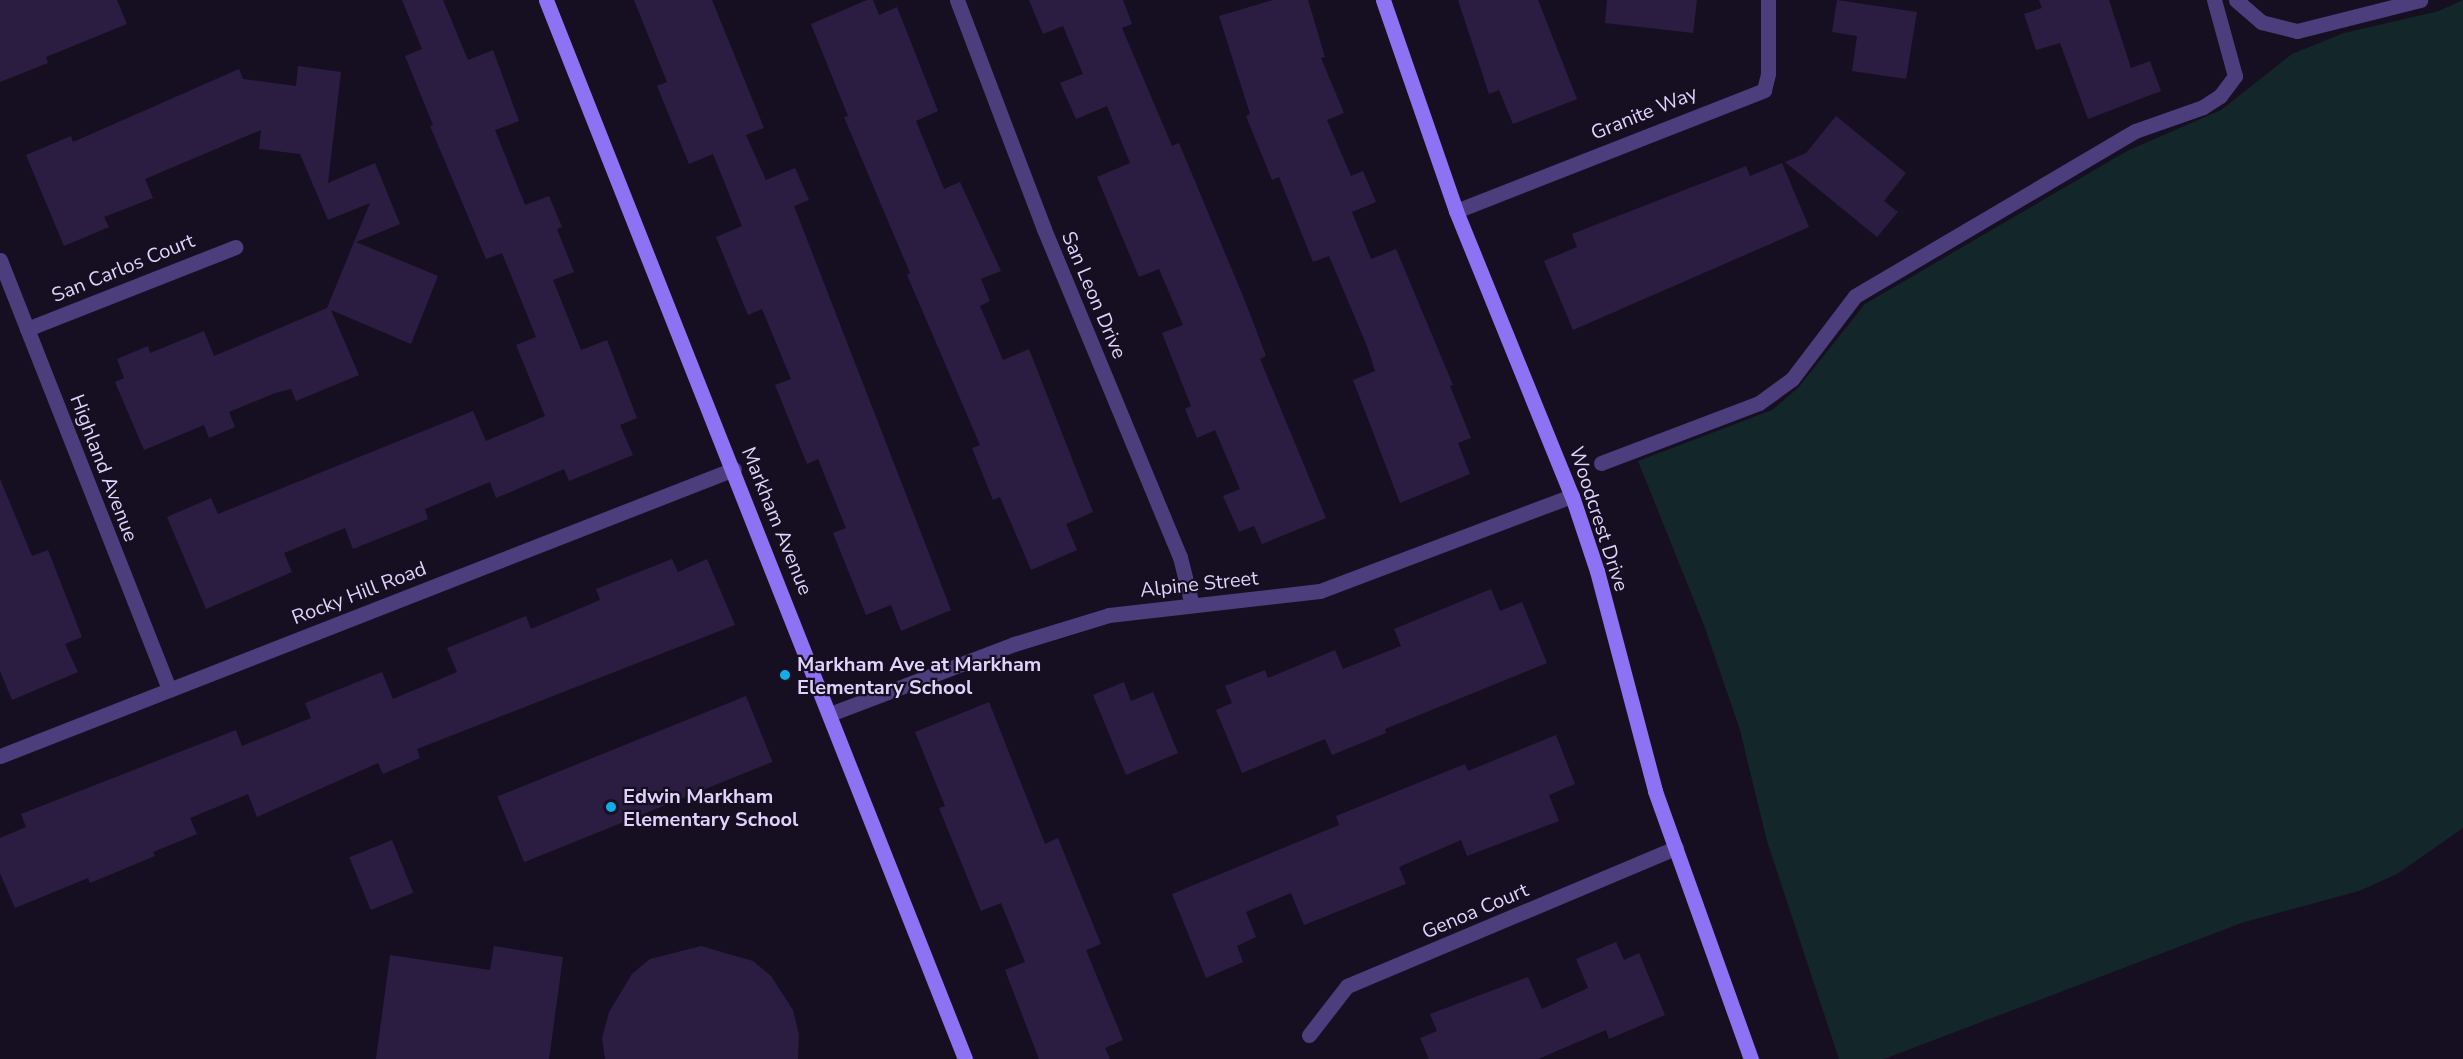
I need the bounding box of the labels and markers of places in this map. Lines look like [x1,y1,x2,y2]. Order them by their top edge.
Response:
place label: Markham Ave at Markham Elementary School [797,652,1041,699]
marker: Markham Ave at Markham Elementary School [778,668,792,682]
place label: Edwin Markham Elementary School [623,784,798,831]
marker: Edwin Markham Elementary School [604,800,618,814]

